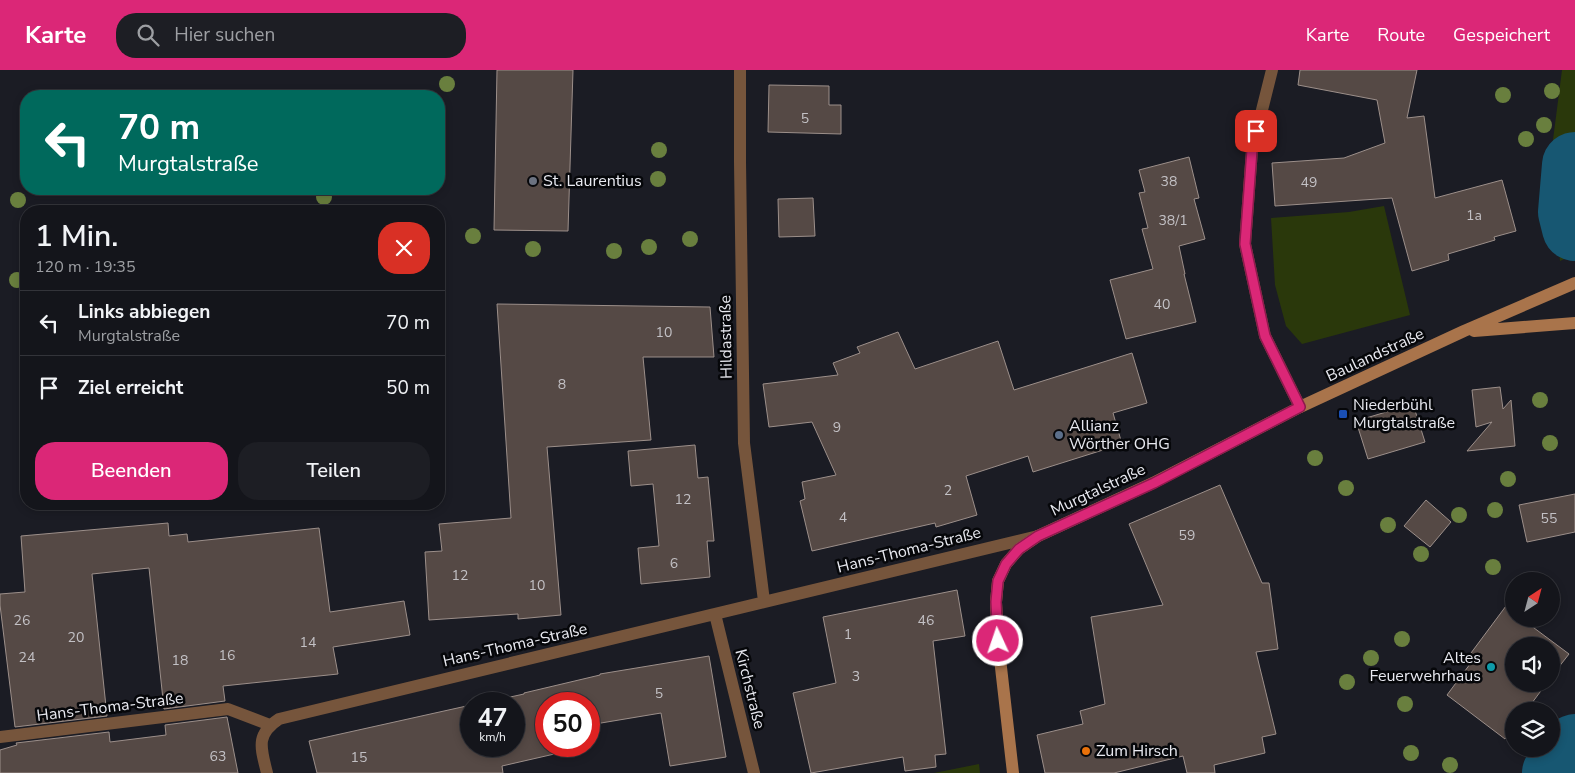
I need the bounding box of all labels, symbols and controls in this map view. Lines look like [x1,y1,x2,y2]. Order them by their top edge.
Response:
search box [116,13,466,58]
text: Karte [25,19,86,51]
icon: search [134,21,162,49]
text: Hier suchen [174,22,275,48]
text: Karte [1306,23,1349,47]
text: Route [1377,23,1425,47]
text: Gespeichert [1453,23,1550,47]
text: 70 m [118,104,200,151]
house number: 5 [801,109,809,128]
icon: left [35,110,100,175]
pin [1235,110,1277,152]
icon: arrive [1242,117,1270,145]
text: Murgtalstraße [118,149,258,179]
place label: St. Laurentius [543,170,642,192]
house number: 38 [1161,172,1177,191]
house number: 49 [1301,173,1317,192]
marker: St. Laurentius [527,175,539,187]
house number: 1a [1466,206,1482,225]
house number: 38/1 [1158,211,1188,230]
text: 1 Min. [35,216,118,257]
button: close [378,222,430,274]
text: 120 m · 19:35 [35,256,136,278]
street label: Hildastraße [714,295,738,379]
house number: 40 [1154,295,1170,314]
text: Links abbiegen [78,299,210,325]
icon: left [35,309,63,337]
text: 70 m [386,310,430,336]
house number: 10 [656,323,672,342]
street label: Baulandstraße [1322,323,1428,387]
text: Murgtalstraße [78,325,180,347]
icon: arrive [35,374,63,402]
text: Ziel erreicht [78,375,183,401]
text: 50 m [386,375,430,401]
house number: 8 [558,375,566,394]
place label: Niederbühl Murgtalstraße [1353,394,1455,434]
marker: Niederbühl Murgtalstraße [1337,408,1349,420]
place label: Allianz Wörther OHG [1069,415,1170,455]
house number: 9 [833,418,841,437]
marker: Allianz Wörther OHG [1053,429,1065,441]
button: Beenden [35,442,228,500]
button: Teilen [238,442,430,500]
street label: Murgtalstraße [1047,458,1149,522]
house number: 2 [944,481,952,500]
house number: 12 [675,490,691,509]
house number: 4 [839,508,847,527]
house number: 55 [1541,509,1557,528]
street label: Hans-Thoma-Straße [835,521,983,579]
house number: 59 [1179,526,1195,545]
house number: 6 [670,554,678,573]
house number: 12 [452,566,468,585]
north arrow [1505,572,1560,628]
map controls [1505,572,1560,757]
house number: 10 [529,576,545,595]
house number: 26 [14,611,30,630]
house number: 46 [918,611,934,630]
position arrow [971,614,1023,666]
street label: Hans-Thoma-Straße [441,618,589,672]
house number: 1 [844,625,852,644]
house number: 20 [68,628,84,647]
house number: 14 [300,633,316,652]
button: sound [1505,637,1560,692]
house number: 16 [219,646,235,665]
street label: Kirchstraße [729,647,771,731]
place label: Altes Feuerwehrhaus [1369,647,1481,687]
house number: 24 [19,648,35,667]
house number: 18 [172,651,188,670]
marker: Altes Feuerwehrhaus [1485,661,1497,673]
house number: 3 [852,667,860,686]
house number: 5 [655,684,663,703]
street label: Hans-Thoma-Straße [35,687,185,727]
speed limit sign: 50 [535,692,600,757]
text: 47 [477,701,508,735]
button: layers [1505,702,1560,757]
text: km/h [479,729,506,745]
place label: Zum Hirsch [1096,740,1178,762]
marker: Zum Hirsch [1080,745,1092,757]
house number: 63 [210,747,226,766]
house number: 15 [351,748,367,767]

